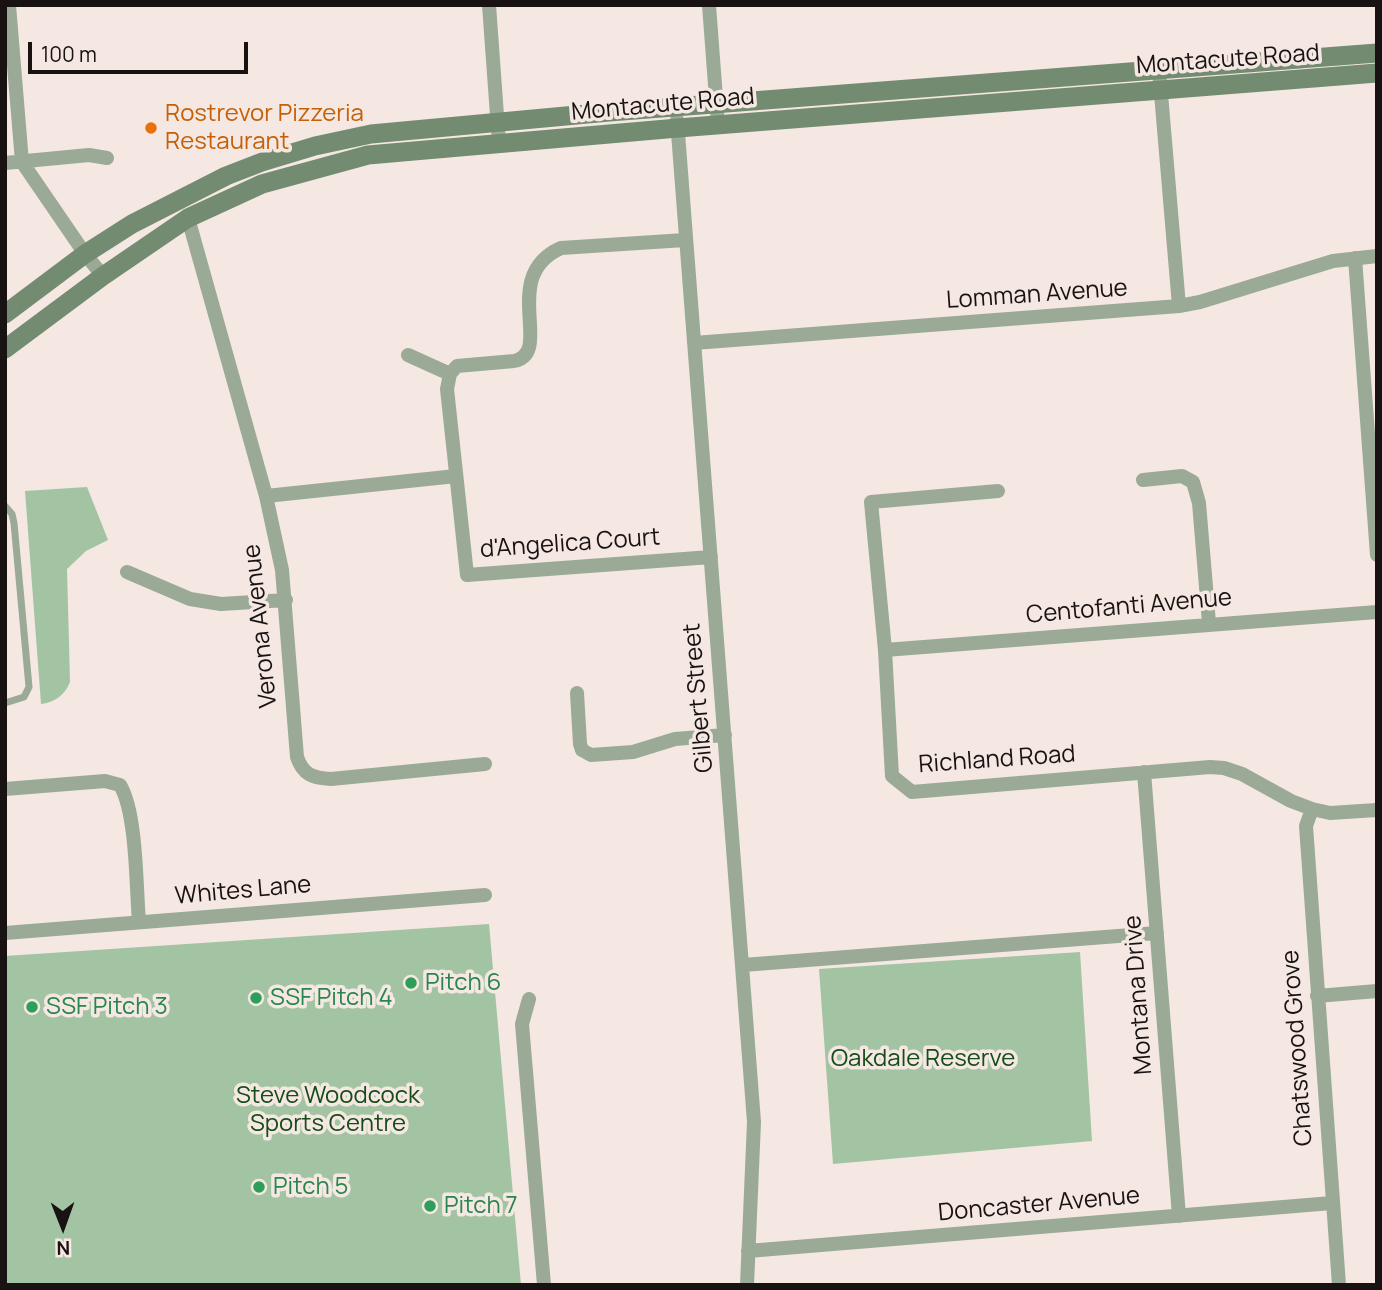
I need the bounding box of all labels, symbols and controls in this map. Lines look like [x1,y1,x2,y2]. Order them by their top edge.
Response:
scale bar [32,28,252,72]
street label: Montacute Road [1135,39,1321,81]
text: 100 m [41,40,97,68]
street label: Montacute Road [570,83,756,127]
place label: Rostrevor Pizzeria Restaurant [165,100,364,156]
marker: Rostrevor Pizzeria Restaurant [143,120,159,136]
street label: Lomman Avenue [945,274,1129,316]
street label: d'Angelica Court [479,523,661,565]
street label: Verona Avenue [238,543,284,709]
street label: Centofanti Avenue [1025,584,1233,630]
street label: Gilbert Street [678,622,720,774]
street label: Richland Road [918,740,1076,780]
street label: Whites Lane [174,871,312,911]
street label: Montana Drive [1119,914,1159,1076]
street label: Chatswood Grove [1277,949,1319,1147]
place label: Pitch 6 [425,969,501,997]
marker: Pitch 6 [403,975,419,991]
place label: SSF Pitch 4 [270,984,393,1012]
marker: SSF Pitch 4 [248,990,264,1006]
place label: SSF Pitch 3 [46,993,168,1021]
marker: SSF Pitch 3 [24,999,40,1015]
park label: Oakdale Reserve [831,1045,1015,1073]
park label: Steve Woodcock Sports Centre [236,1082,420,1138]
place label: Pitch 5 [273,1173,348,1201]
marker: Pitch 5 [251,1179,267,1195]
street label: Doncaster Avenue [937,1182,1141,1228]
north arrow [28,1192,98,1262]
place label: Pitch 7 [444,1192,518,1220]
marker: Pitch 7 [422,1198,438,1214]
text: N [56,1235,70,1261]

